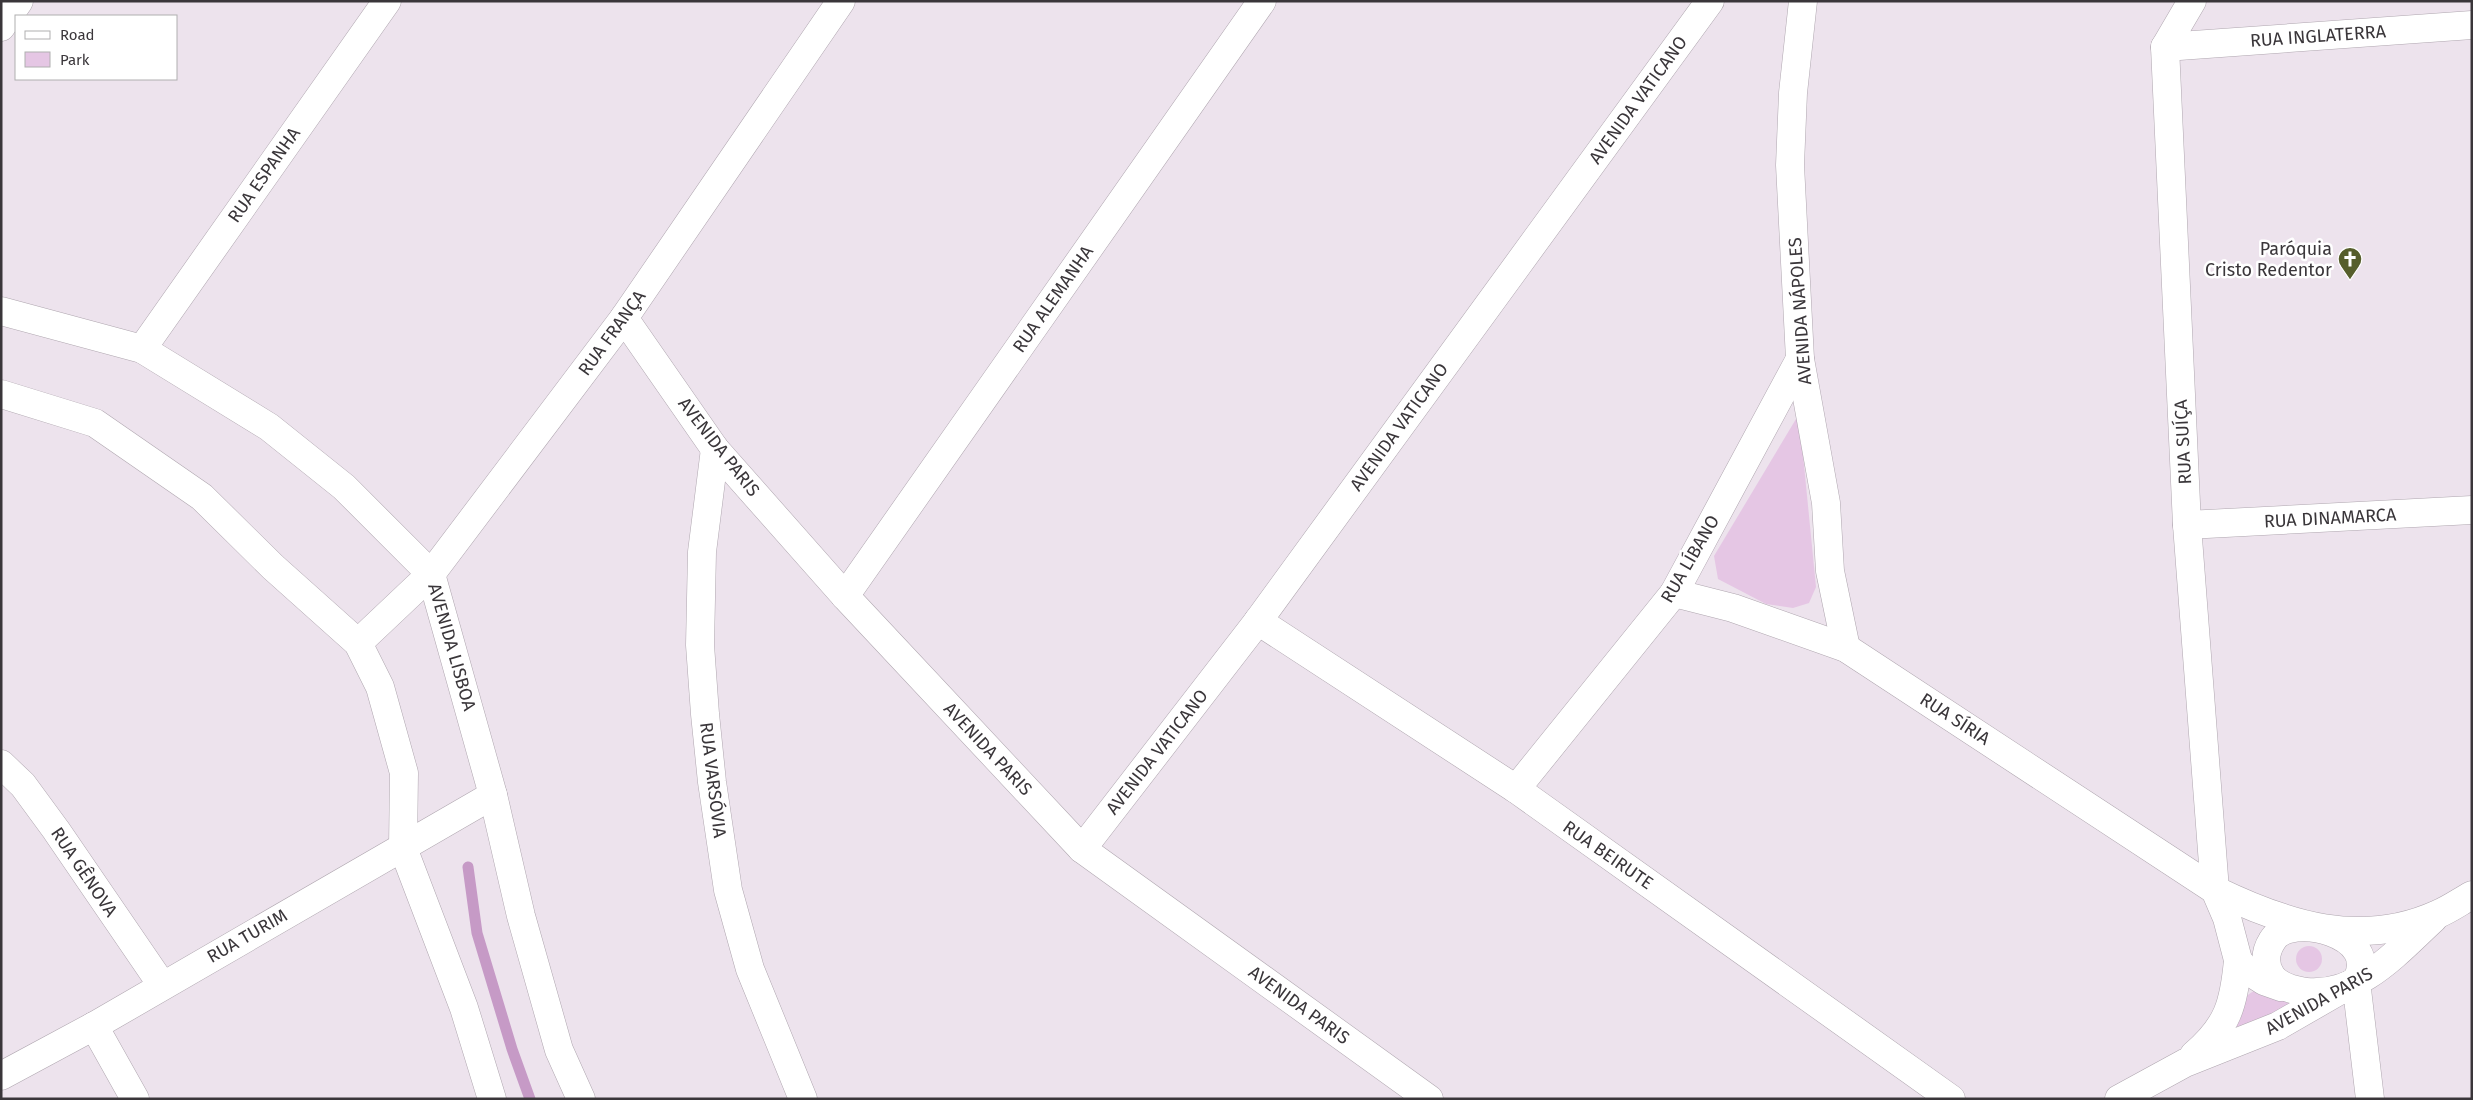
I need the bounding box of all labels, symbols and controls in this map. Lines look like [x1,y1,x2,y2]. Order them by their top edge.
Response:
legend [15,15,178,80]
street label: RUA INGLATERRA [2249,20,2387,52]
text: Road [60,26,95,44]
street label: AVENIDA VATICANO [1584,32,1692,168]
text: Park [60,51,90,69]
street label: RUA ESPANHA [223,123,305,227]
street label: AVENIDA NÁPOLES [1783,236,1816,385]
place label: Paróquia Cristo Redentor [2205,238,2332,281]
street label: RUA ALEMANHA [1008,241,1098,357]
church icon: Paróquia Cristo Redentor [2337,246,2363,280]
street label: RUA FRANÇA [574,285,651,380]
street label: AVENIDA VATICANO [1345,359,1453,495]
street label: AVENIDA PARIS [674,393,765,501]
street label: RUA SUÍÇA [2169,398,2196,485]
street label: RUA DINAMARCA [2263,504,2397,532]
street label: RUA LÍBANO [1655,511,1724,607]
street label: AVENIDA LISBOA [423,581,481,714]
street label: AVENIDA VATICANO [1101,685,1213,819]
street label: RUA SÍRIA [1916,687,1995,750]
street label: AVENIDA PARIS [939,698,1037,800]
street label: RUA VARSÓVIA [695,721,731,840]
street label: RUA BEIRUTE [1559,816,1657,894]
street label: RUA GÊNOVA [46,823,122,922]
street label: RUA TURIM [203,904,291,968]
street label: AVENIDA PARIS [1244,961,1354,1049]
street label: AVENIDA PARIS [2261,962,2377,1040]

